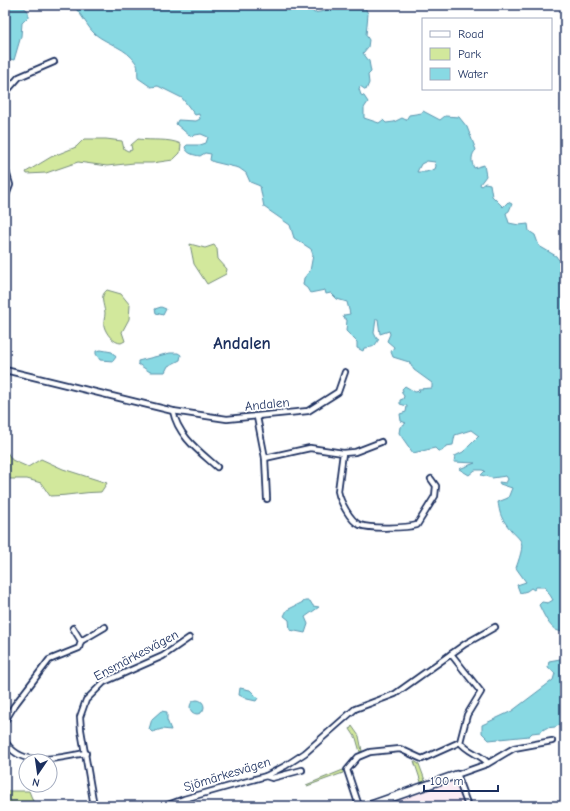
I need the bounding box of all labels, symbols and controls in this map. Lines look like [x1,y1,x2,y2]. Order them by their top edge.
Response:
legend [422,18,552,90]
text: Road [458,27,484,41]
text: Park [458,47,481,61]
text: Water [458,67,488,81]
district label: Andalen [213,334,271,353]
street label: Andalen [244,394,290,414]
street label: Ensmärkesvägen [91,626,181,684]
north arrow [18,753,58,793]
street label: Sjömärkesvägen [182,754,272,794]
scale bar [424,767,498,793]
text: 100 m [430,774,463,788]
text: N [31,775,41,789]

